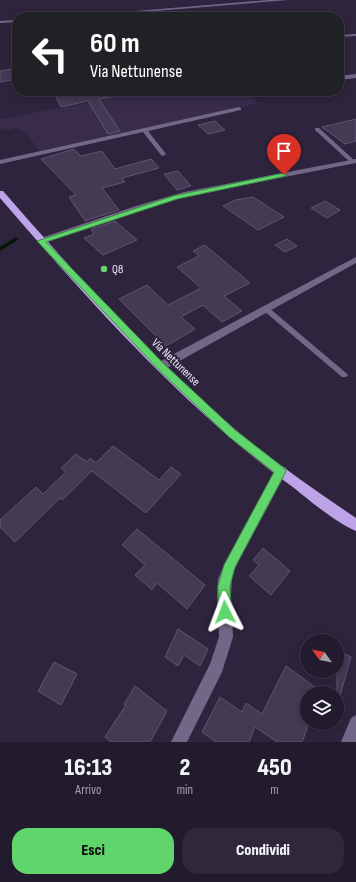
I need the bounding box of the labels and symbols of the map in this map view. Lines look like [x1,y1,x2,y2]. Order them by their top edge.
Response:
pin [267,134,301,175]
place label: Q8 [112,262,123,277]
marker: Q8 [99,264,109,274]
street label: Via Nettunense [148,336,203,389]
position arrow [204,591,246,633]
north arrow [300,634,344,678]

